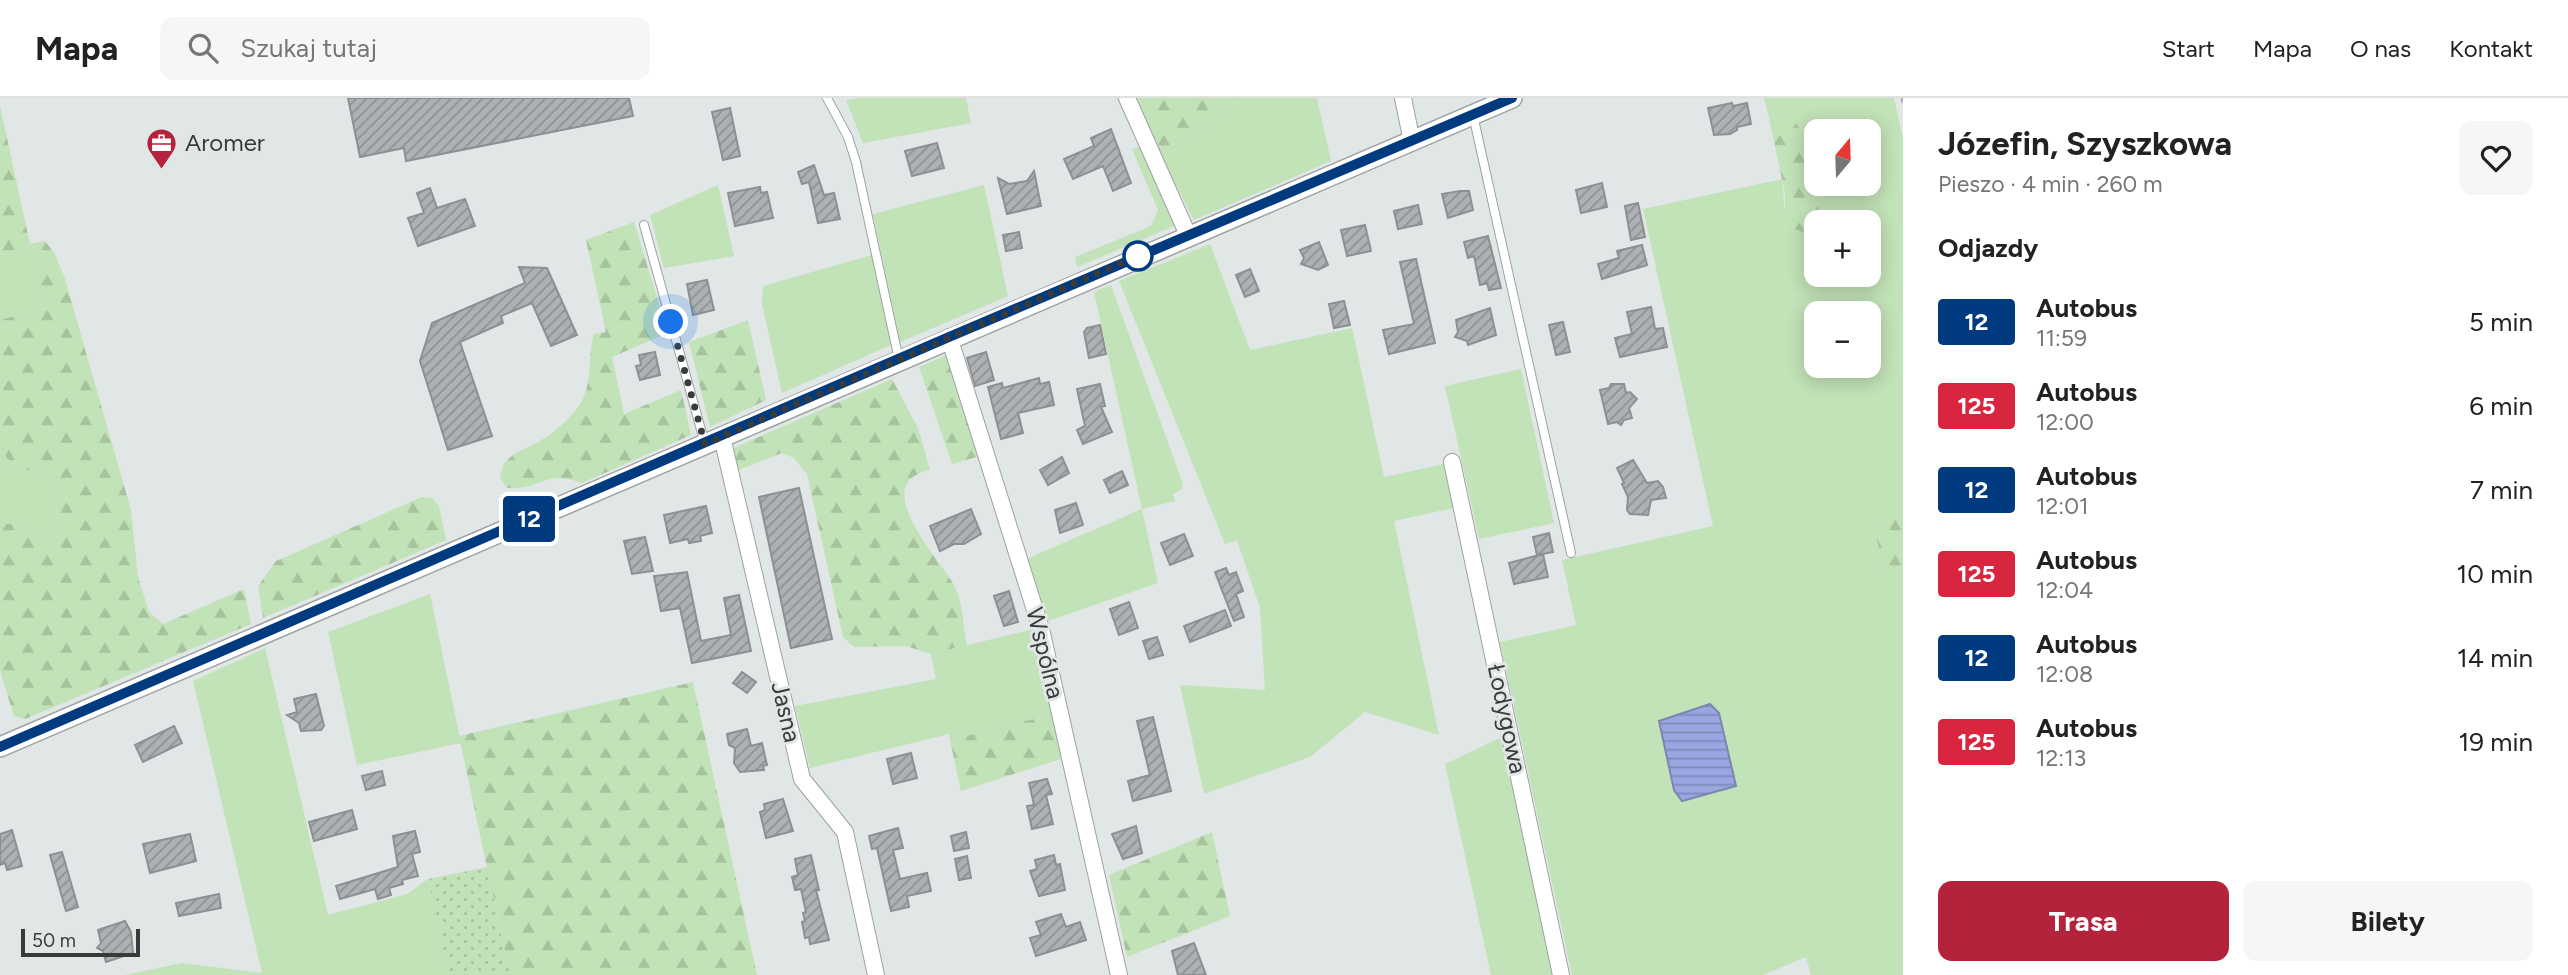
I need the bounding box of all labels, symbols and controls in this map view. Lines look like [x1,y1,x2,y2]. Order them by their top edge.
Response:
search box [160,17,650,80]
text: Mapa [35,29,118,68]
icon: search [184,29,222,67]
text: Szukaj tutaj [240,32,377,64]
text: Start [2162,34,2215,63]
text: Mapa [2253,34,2312,63]
text: O nas [2350,34,2411,63]
text: Kontakt [2449,34,2533,63]
north arrow [1804,119,1881,196]
map controls [1804,119,1881,378]
button: heart [2459,121,2533,195]
text: Józefin, Szyszkowa [1938,124,2232,163]
office icon: Aromer [145,126,179,170]
place label: Aromer [185,128,265,157]
text: Pieszo · 4 min · 260 m [1938,170,2163,198]
button: + [1804,210,1881,287]
text: Odjazdy [1938,232,2038,264]
unlabelled marker [1123,241,1153,271]
text: Autobus [2036,292,2137,324]
button: − [1804,301,1881,378]
your location [653,304,688,339]
text: 5 min [2469,306,2533,338]
text: 12 [1964,307,1989,336]
text: 11:59 [2036,324,2087,352]
text: Autobus [2036,376,2137,408]
text: 6 min [2469,390,2533,422]
text: 125 [1958,391,1995,420]
text: 12:00 [2036,408,2094,436]
text: Autobus [2036,460,2137,492]
text: 7 min [2470,474,2533,506]
text: 12 [1964,475,1989,504]
text: 12:01 [2036,492,2088,520]
line badge: 12 [498,496,560,542]
text: 12 [517,504,541,533]
text: Autobus [2036,544,2137,576]
text: 10 min [2457,558,2533,590]
text: 125 [1958,559,1995,588]
text: 12:04 [2036,576,2093,604]
street label: Wspólna [1020,604,1071,702]
text: Autobus [2036,628,2137,660]
text: 14 min [2457,642,2533,674]
text: 12 [1964,643,1989,672]
text: 12:08 [2036,660,2093,688]
street label: Łodygowa [1482,661,1533,776]
street label: Jasna [765,679,808,745]
text: Autobus [2036,712,2137,744]
text: 19 min [2458,726,2533,758]
text: 125 [1958,727,1995,756]
text: 12:13 [2036,744,2086,772]
button: Trasa [1938,881,2229,961]
button: Bilety [2243,881,2533,961]
scale bar [21,926,140,958]
text: 50 m [32,929,76,952]

